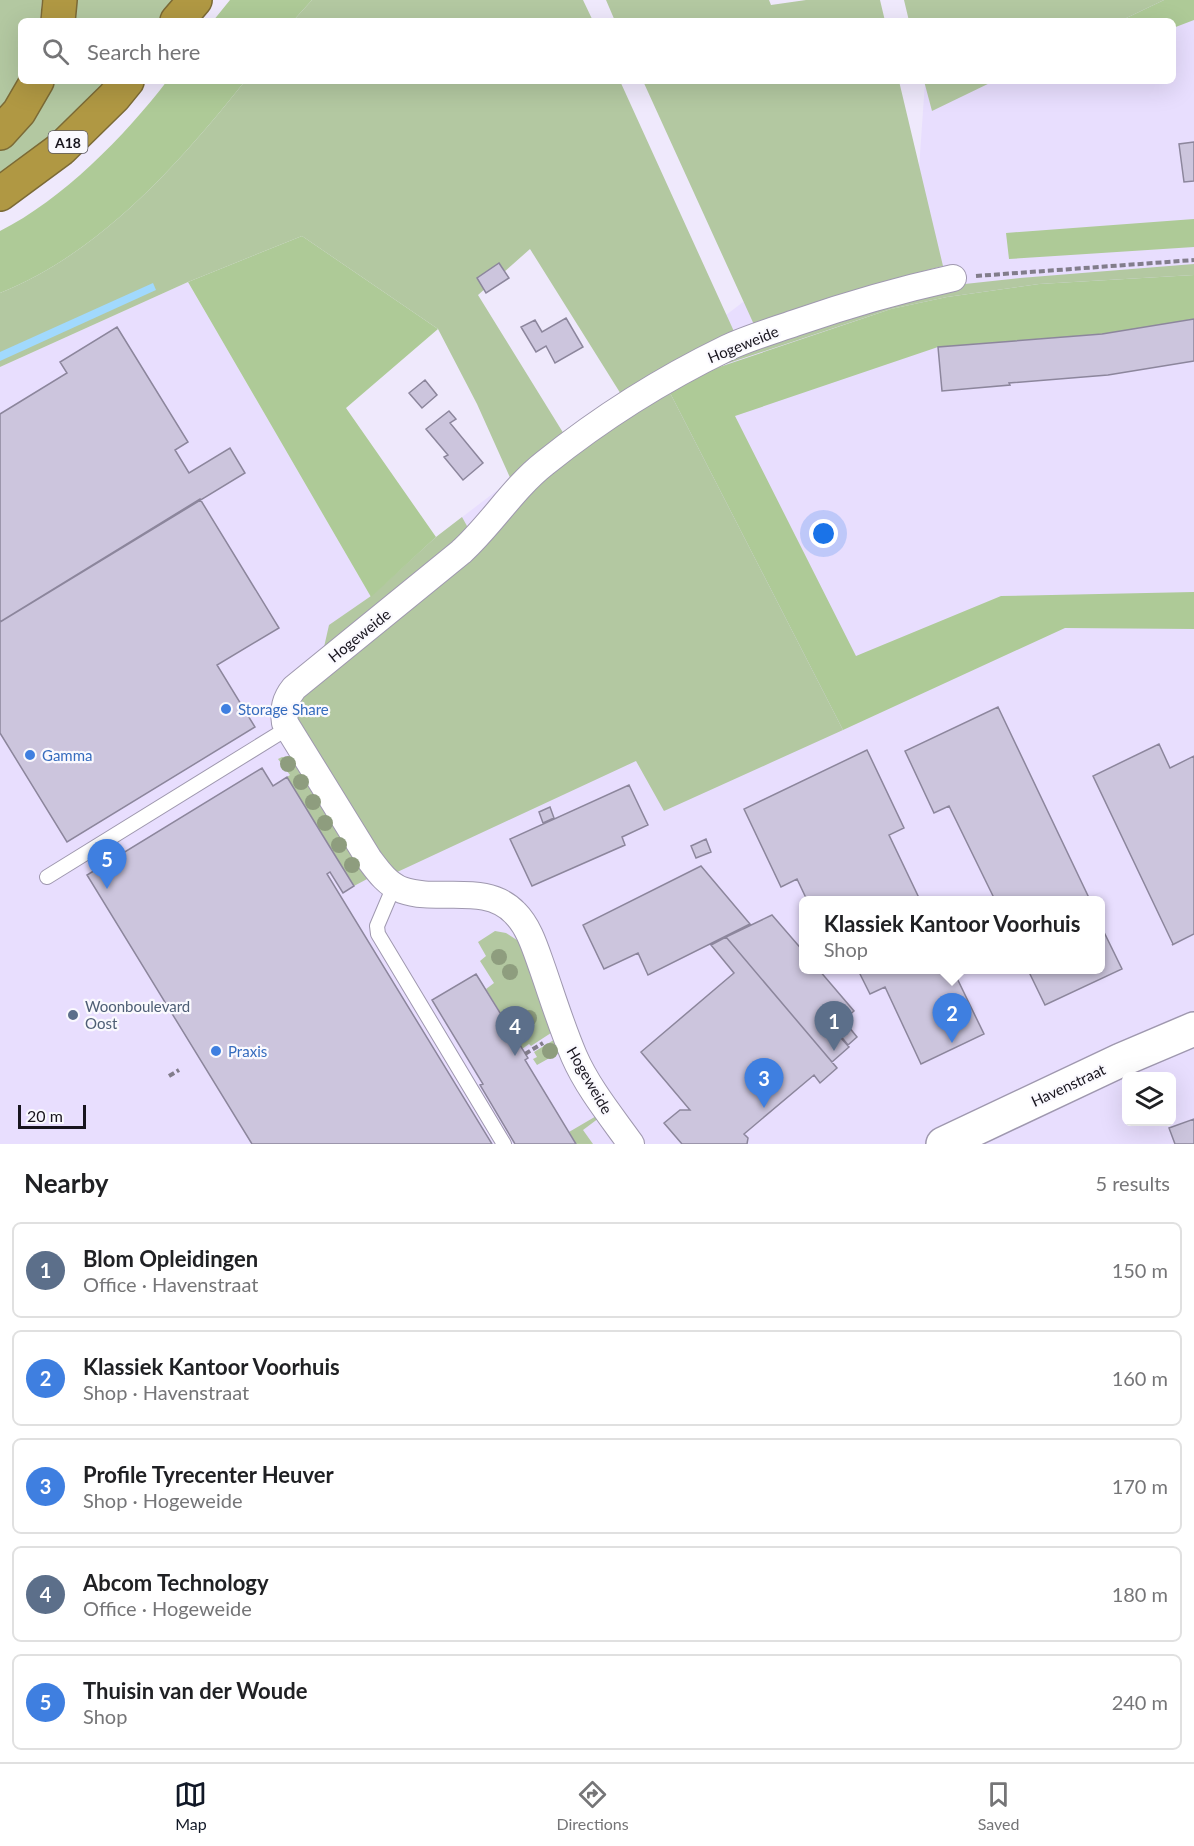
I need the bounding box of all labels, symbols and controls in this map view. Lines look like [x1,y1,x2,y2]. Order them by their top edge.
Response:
search box [18,18,1176,84]
icon: search [39,35,72,68]
text: Search here [87,38,200,65]
road number: A18 [48,131,88,153]
street label: Hogeweide [705,322,781,366]
your location [809,519,838,548]
street label: Hogeweide [324,604,394,666]
place label: Storage Share [238,700,329,718]
marker: Storage Share [219,702,233,716]
place label: Gamma [42,746,93,764]
marker: Gamma [23,748,37,762]
pin: 5 [88,840,126,889]
popup [799,896,1105,974]
text: Klassiek Kantoor Voorhuis [824,910,1080,937]
text: Shop [824,937,868,961]
pin: 2 [932,994,972,1043]
place label: Woonboulevard Oost [85,997,190,1032]
pin: 1 [814,1002,854,1051]
pin: 4 [496,1006,534,1056]
marker: Woonboulevard Oost [66,1008,80,1022]
place label: Praxis [228,1042,267,1060]
street label: Hogeweide [564,1043,617,1117]
marker: Praxis [209,1044,223,1058]
pin: 3 [744,1058,783,1108]
street label: Havenstraat [1028,1060,1109,1110]
map controls [1122,1072,1176,1126]
button: layers [1122,1072,1176,1126]
scale bar [18,1102,86,1130]
text: 20 m [27,1106,63,1125]
text: Nearby [24,1167,109,1199]
text: 5 results [1095,1171,1170,1195]
text: Blom Opleidingen [83,1245,258,1272]
text: 1 [40,1258,51,1282]
text: 150 m [1112,1258,1168,1282]
text: Office · Havenstraat [83,1272,258,1296]
text: Klassiek Kantoor Voorhuis [83,1353,340,1380]
text: 2 [40,1366,51,1390]
text: 160 m [1112,1366,1168,1390]
text: Shop · Havenstraat [83,1380,249,1404]
text: Profile Tyrecenter Heuver [83,1461,334,1488]
text: 3 [40,1474,51,1498]
text: 170 m [1112,1474,1168,1498]
text: Shop · Hogeweide [83,1488,242,1512]
text: Abcom Technology [83,1569,268,1596]
text: 4 [40,1582,51,1606]
text: 180 m [1112,1582,1168,1606]
text: Office · Hogeweide [83,1596,252,1620]
text: Thuisin van der Woude [83,1677,307,1704]
text: 5 [40,1690,51,1714]
text: 240 m [1112,1690,1168,1714]
text: Shop [83,1704,127,1728]
tab: Map [174,1778,207,1833]
tab: Directions [556,1778,629,1833]
tab: Saved [978,1778,1019,1833]

